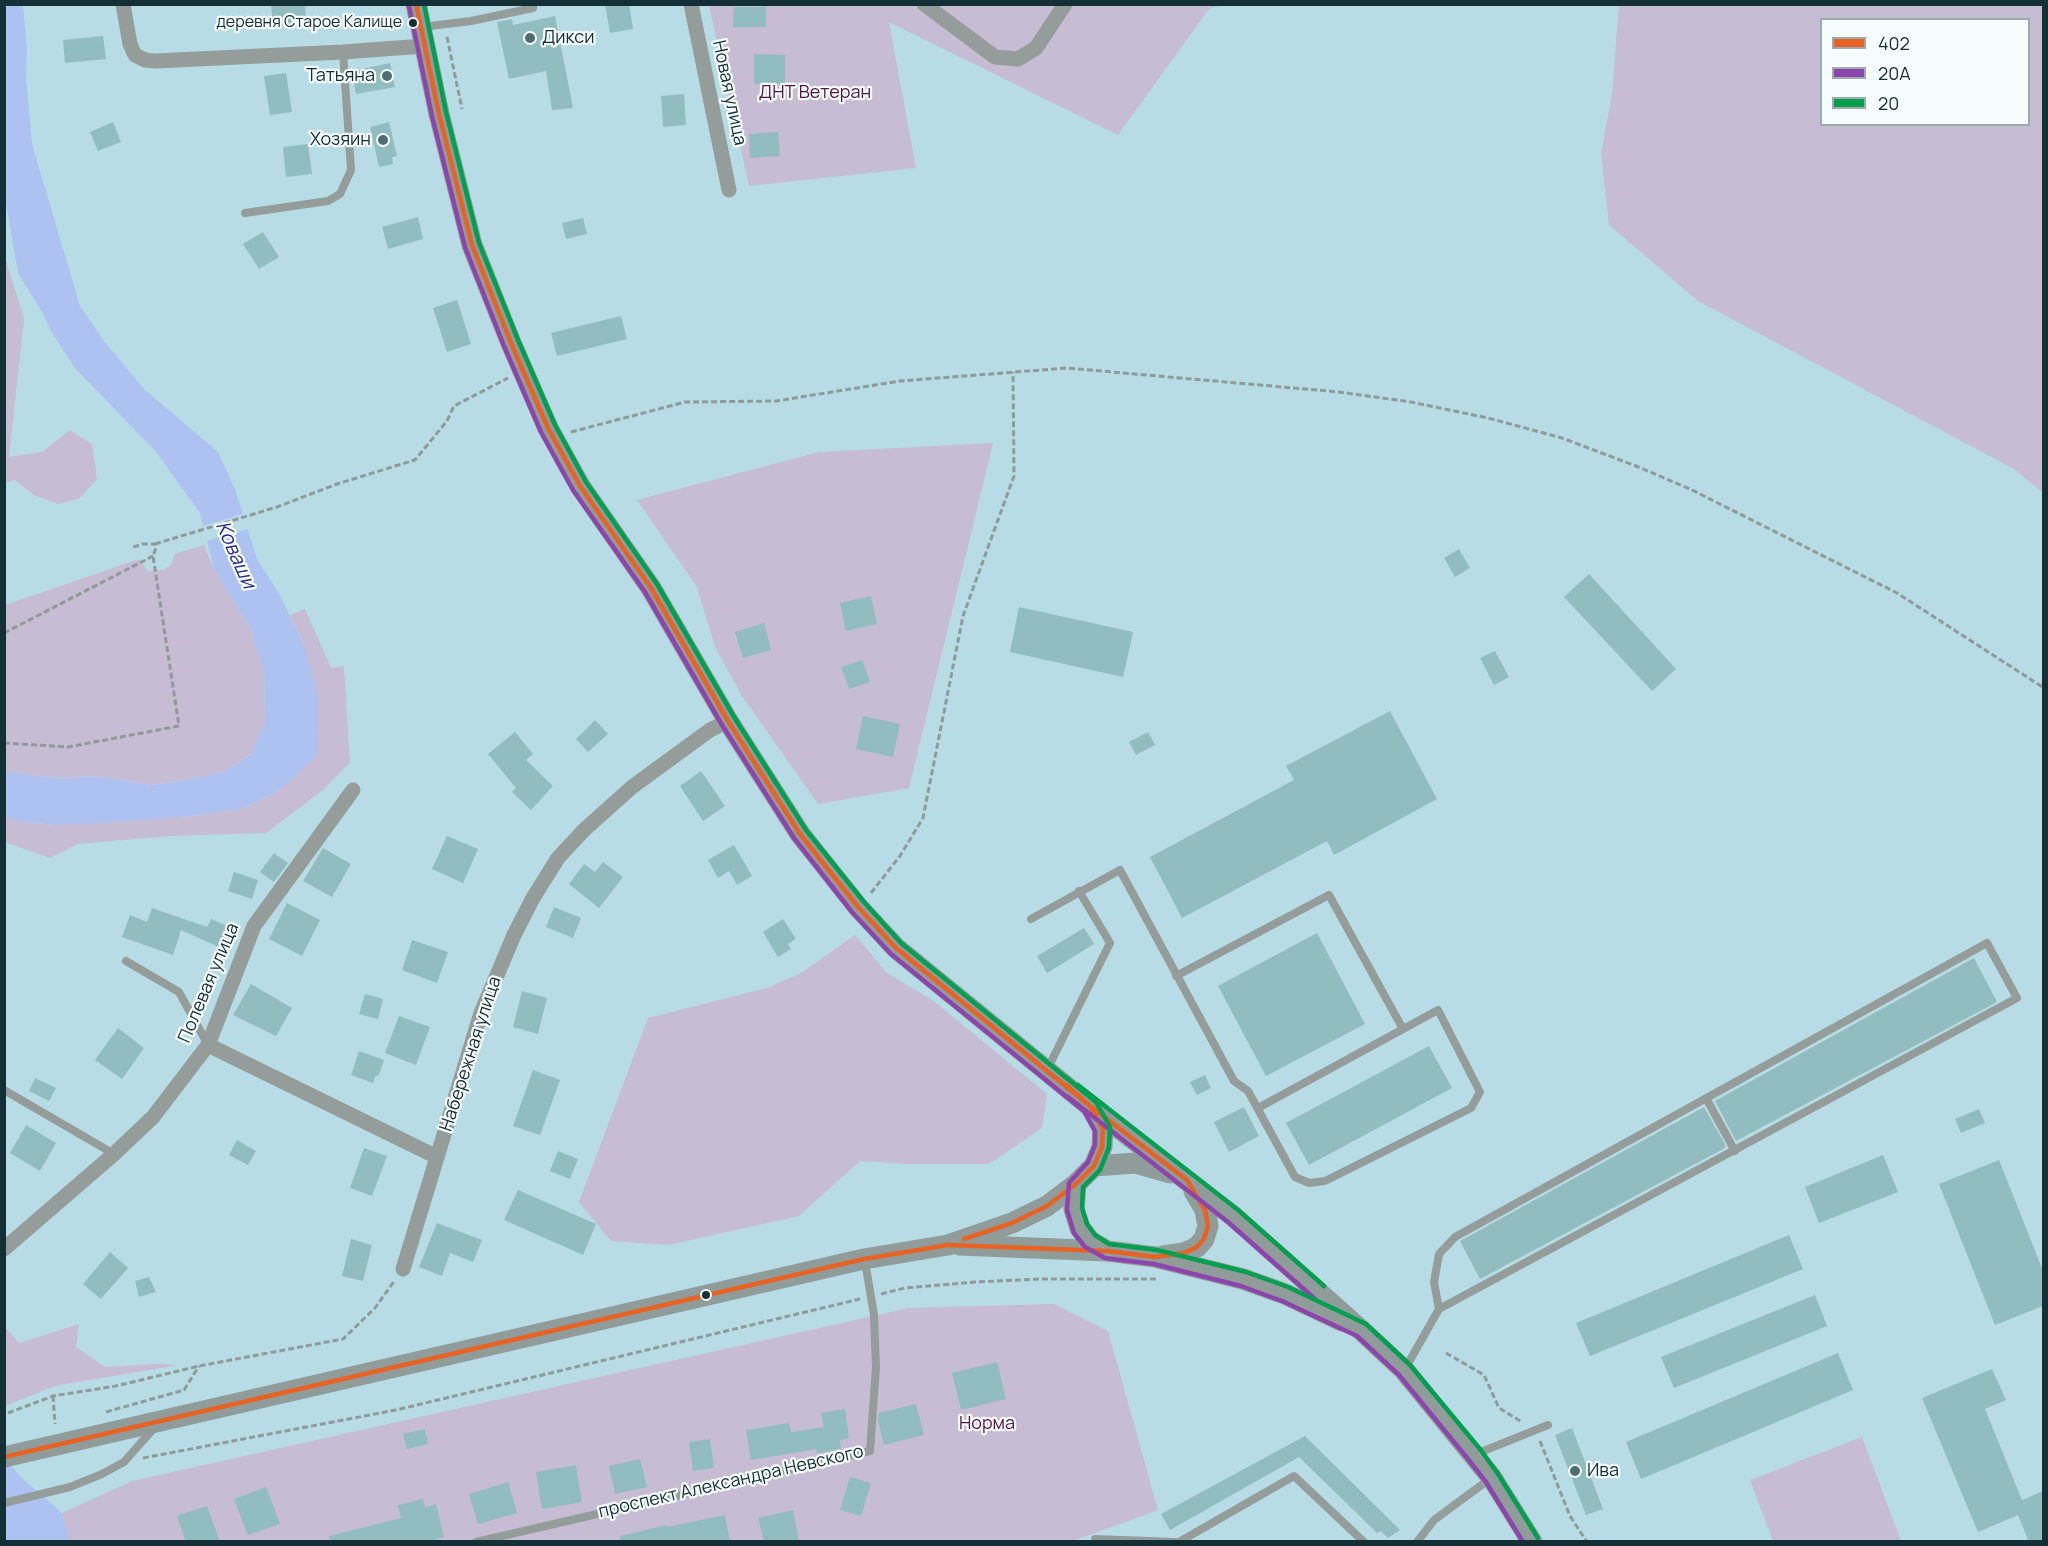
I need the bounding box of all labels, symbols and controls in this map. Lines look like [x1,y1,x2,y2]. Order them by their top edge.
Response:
place label: деревня Старое Калище [216,13,402,33]
marker: деревня Старое Калище [407,17,419,29]
legend [1820,18,2030,126]
place label: Дикси [542,27,594,49]
marker: Дикси [523,31,537,45]
text: 402 [1878,31,1910,55]
street label: Новая улица [707,38,751,148]
text: 20А [1878,61,1911,85]
place label: Татьяна [306,65,375,87]
marker: Татьяна [380,69,394,83]
park label: ДНТ Ветеран [759,82,871,104]
text: 20 [1878,91,1899,115]
place label: Хозяин [310,129,371,151]
marker: Хозяин [376,133,390,147]
water label: Коваши [210,518,260,592]
street label: Полевая улица [174,920,244,1046]
street label: Набережная улица [436,974,506,1134]
unlabelled marker [700,1289,712,1301]
park label: Норма [959,1413,1015,1435]
street label: проспект Александра Невского [596,1441,866,1523]
place label: Ива [1587,1460,1619,1482]
marker: Ива [1568,1464,1582,1478]

